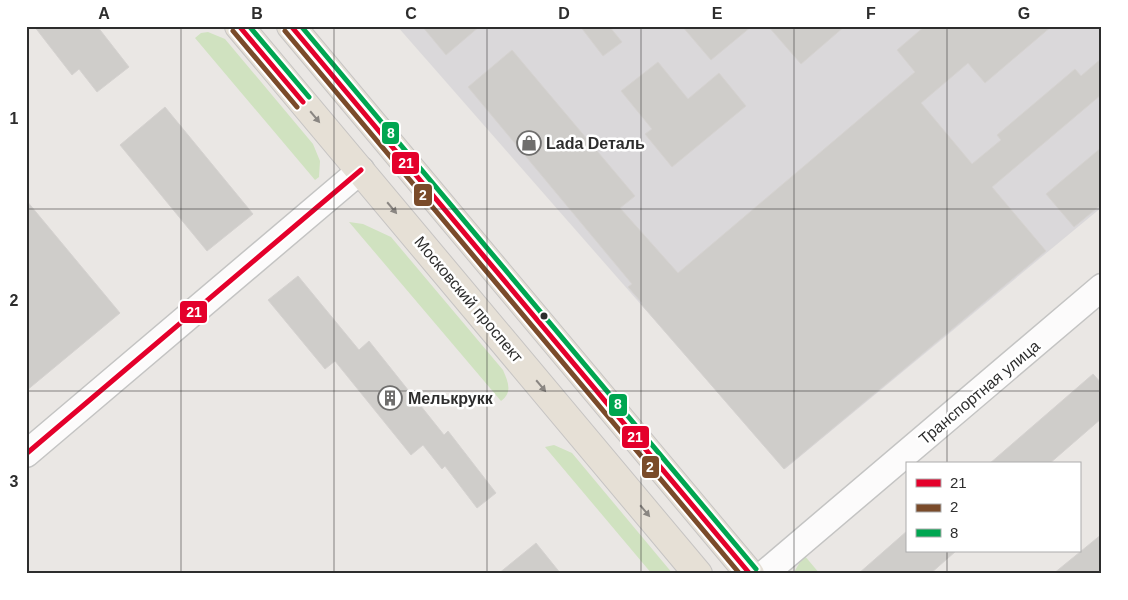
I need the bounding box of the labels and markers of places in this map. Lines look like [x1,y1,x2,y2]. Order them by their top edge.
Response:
shop icon: Lada Dеталь [516,130,542,156]
place label: Lada Dеталь [546,135,645,152]
unlabelled marker [539,311,549,321]
building icon: Мелькрукк [377,385,403,411]
place label: Мелькрукк [408,390,494,407]

